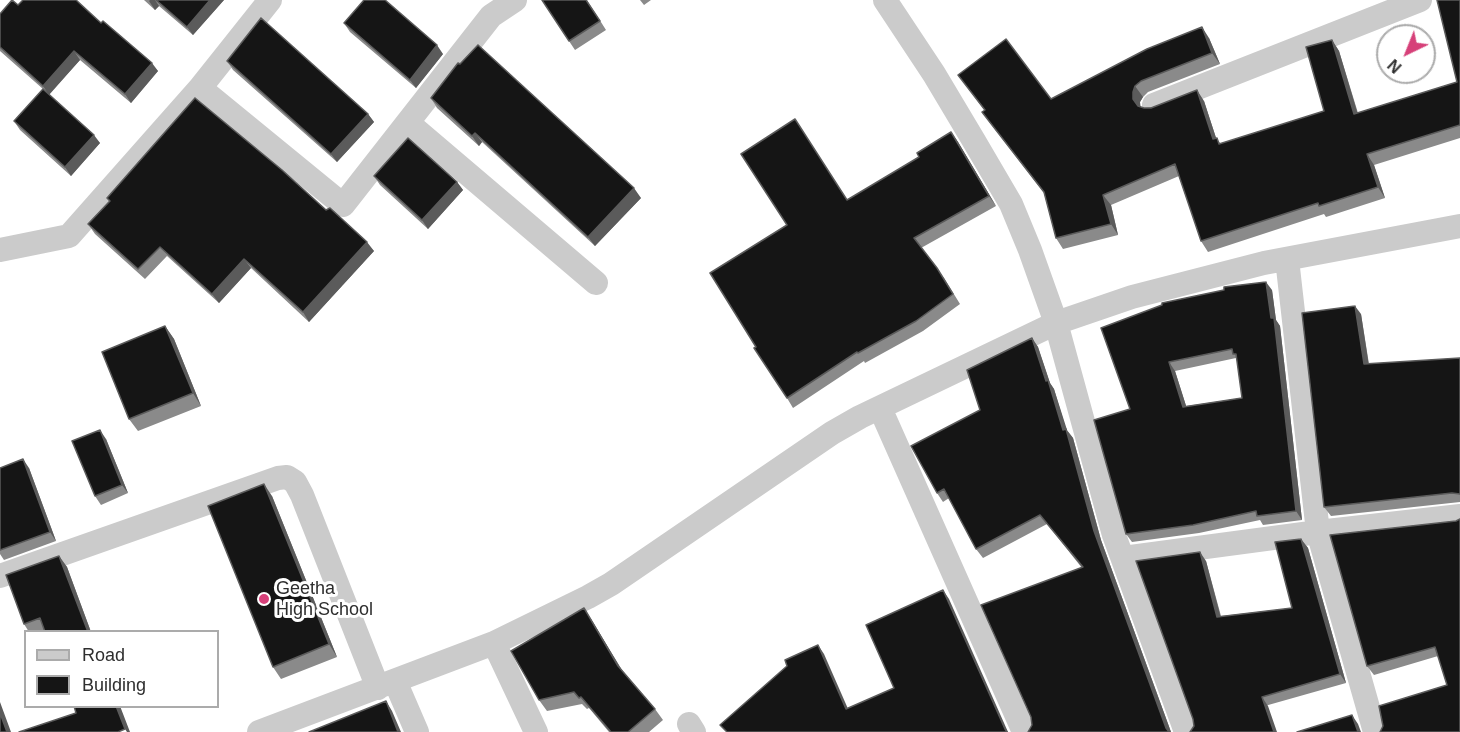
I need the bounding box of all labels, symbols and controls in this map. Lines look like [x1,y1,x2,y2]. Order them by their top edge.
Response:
north arrow [1376,24,1436,84]
text: N [1385,56,1405,76]
place label: Geetha High School [276,578,373,620]
marker: Geetha High School [257,592,271,606]
legend [24,630,219,708]
text: Road [82,645,125,665]
text: Building [82,675,146,695]

